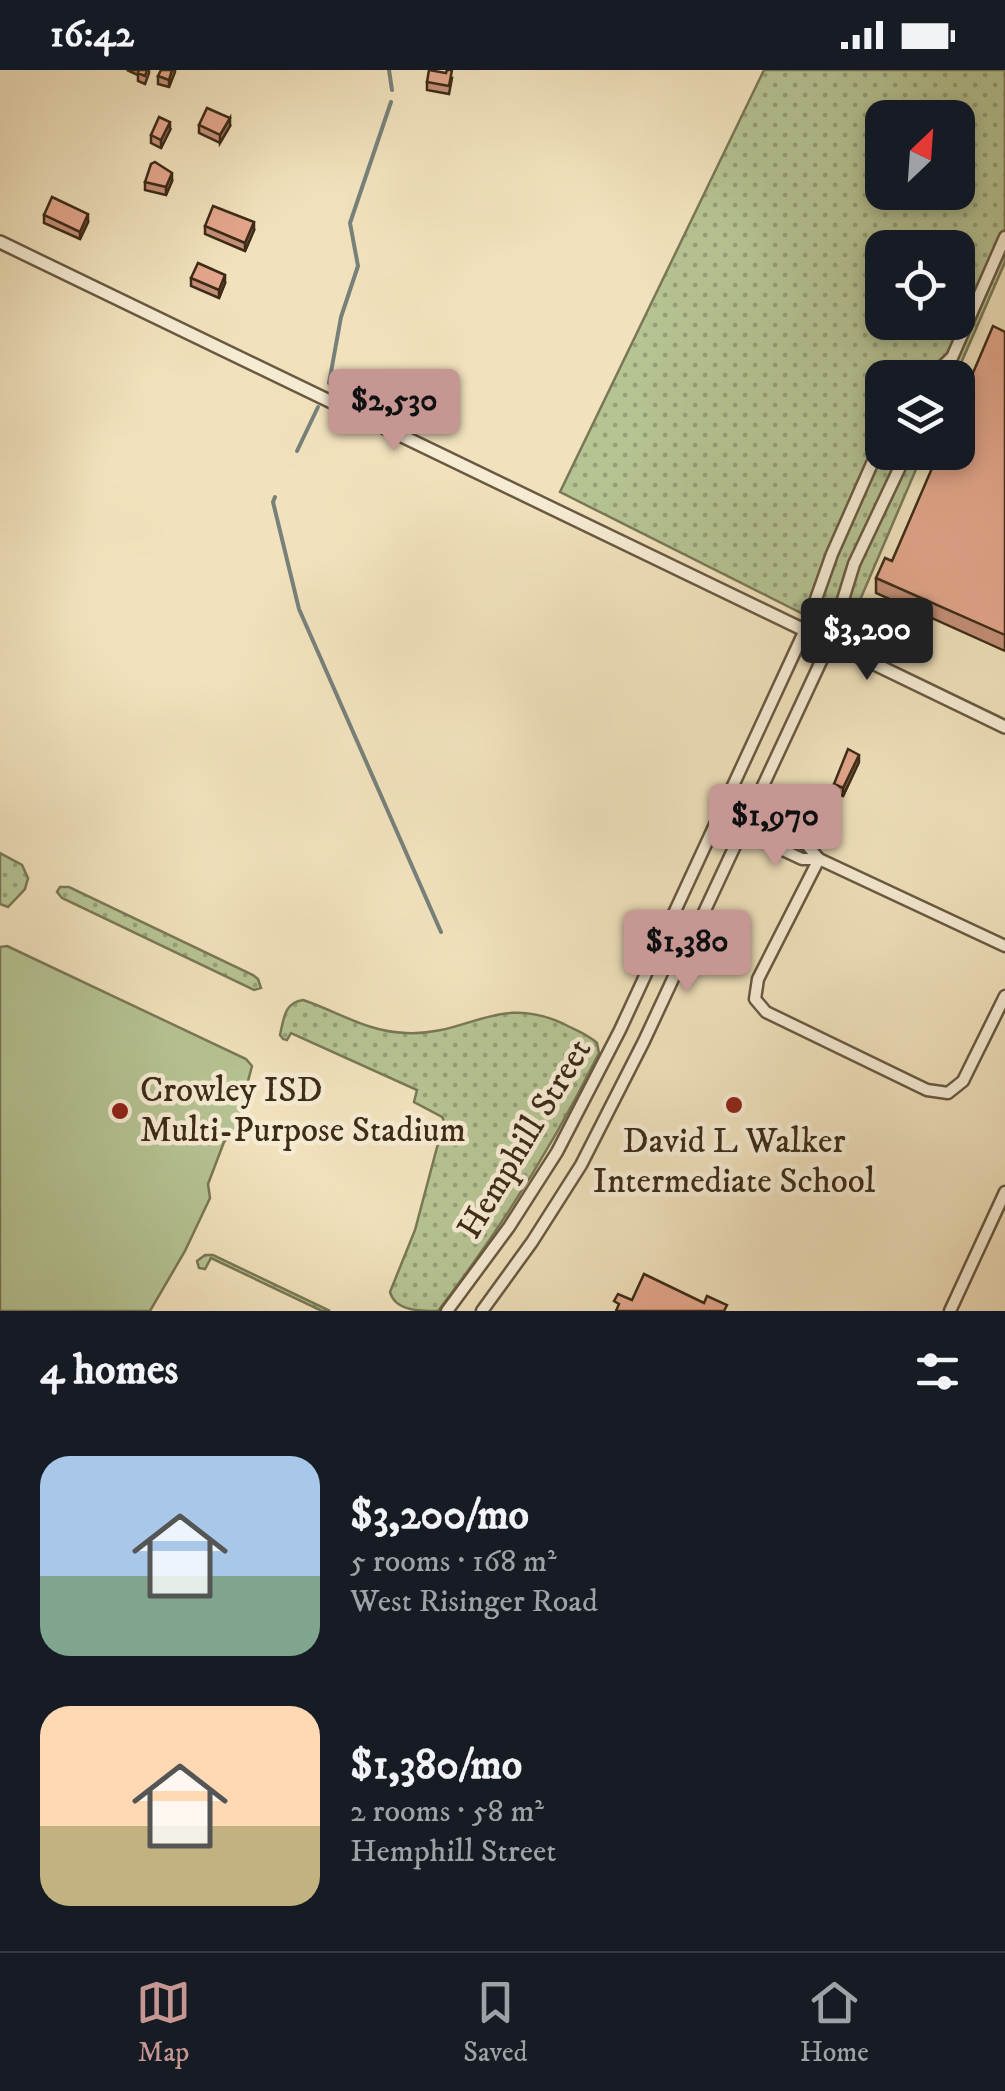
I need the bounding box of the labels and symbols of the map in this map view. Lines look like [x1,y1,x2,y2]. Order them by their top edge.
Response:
north arrow [865,100,975,210]
pin: $2,530 [313,369,475,454]
pin: $3,200 [786,598,948,683]
pin: $1,970 [694,784,856,869]
pin: $1,380 [606,910,768,995]
street label: Hemphill Street [448,1031,602,1247]
place label: Crowley ISD Multi-Purpose Stadium [140,1069,466,1153]
marker: David L Walker Intermediate School [723,1094,745,1116]
marker: Crowley ISD Multi-Purpose Stadium [109,1100,131,1122]
place label: David L Walker Intermediate School [593,1120,876,1204]

